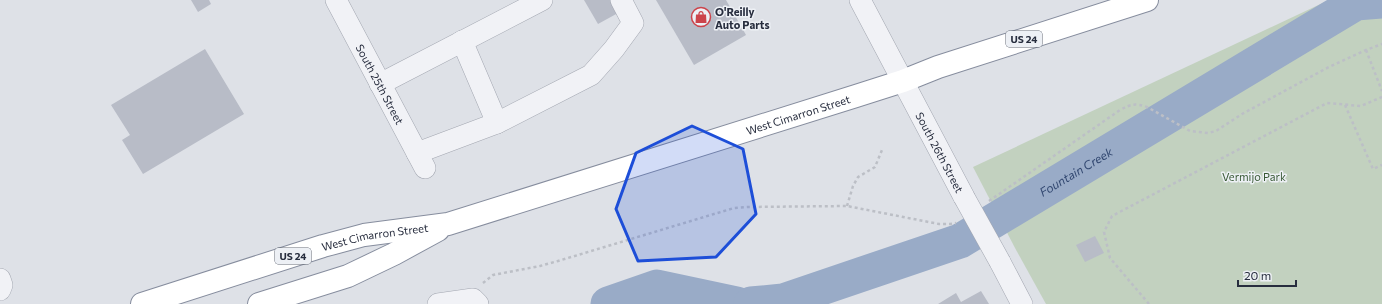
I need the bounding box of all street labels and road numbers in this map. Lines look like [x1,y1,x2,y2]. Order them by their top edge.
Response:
road number: US 24 [1006,31,1042,47]
street label: South 25th Street [354,42,407,127]
street label: West Cimarron Street [744,92,852,137]
street label: South 26th Street [914,110,967,195]
street label: West Cimarron Street [320,220,429,253]
road number: US 24 [275,248,311,264]

